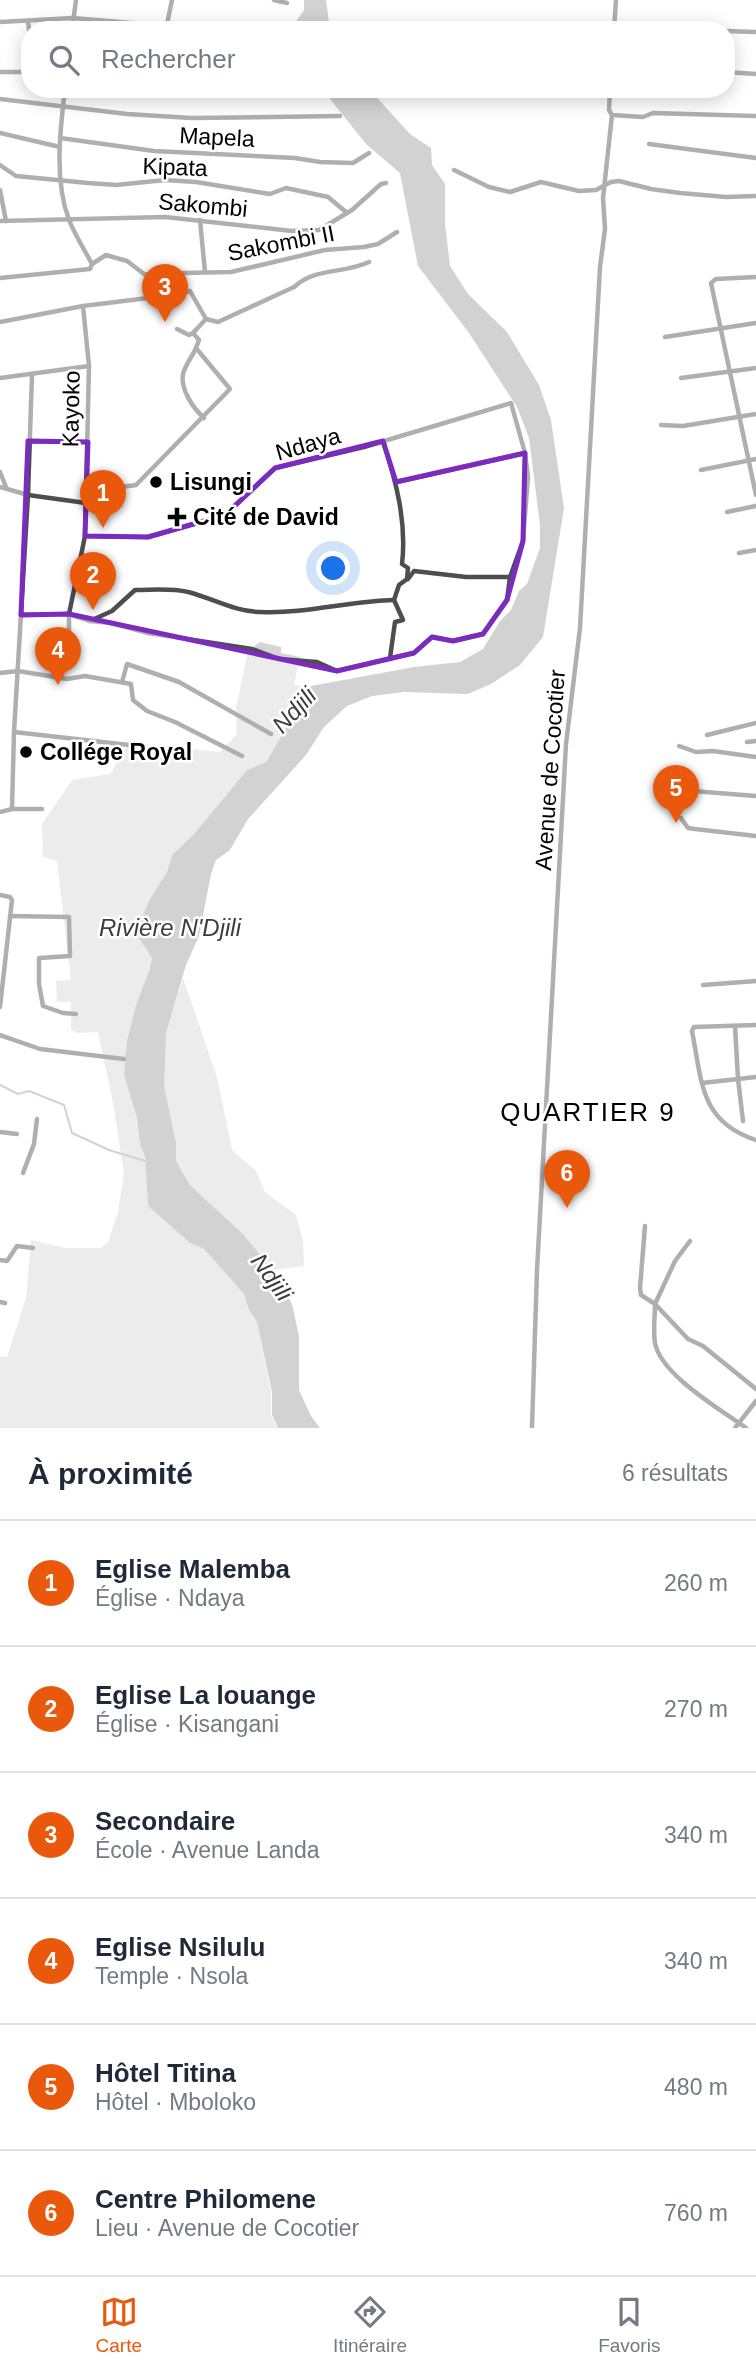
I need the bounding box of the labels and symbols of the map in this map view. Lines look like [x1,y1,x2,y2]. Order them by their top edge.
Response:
street label: Mapela [179,122,256,152]
street label: Kipata [142,153,208,181]
street label: Sakombi [157,188,249,222]
street label: Sakombi II [225,220,337,266]
pin: 3 [142,264,188,322]
street label: Kayoko [57,370,85,448]
street label: Ndaya [272,422,344,466]
place label: Lisungi [170,469,252,495]
pin: 1 [80,470,126,528]
marker: Lisungi [148,474,164,490]
place label: Cité de David [193,504,339,530]
marker: Cité de David [167,507,187,527]
your location [316,551,350,585]
pin: 2 [70,552,116,610]
pin: 4 [35,627,81,685]
street label: Avenue de Cocotier [530,668,570,871]
water label: Ndjili [266,681,322,738]
place label: Collége Royal [40,739,192,765]
marker: Collége Royal [18,744,34,760]
pin: 5 [653,765,699,823]
water label: Rivière N'Djili [99,914,242,941]
district label: QUARTIER 9 [500,1097,676,1127]
pin: 6 [544,1150,590,1208]
water label: Ndjili [246,1248,299,1307]

